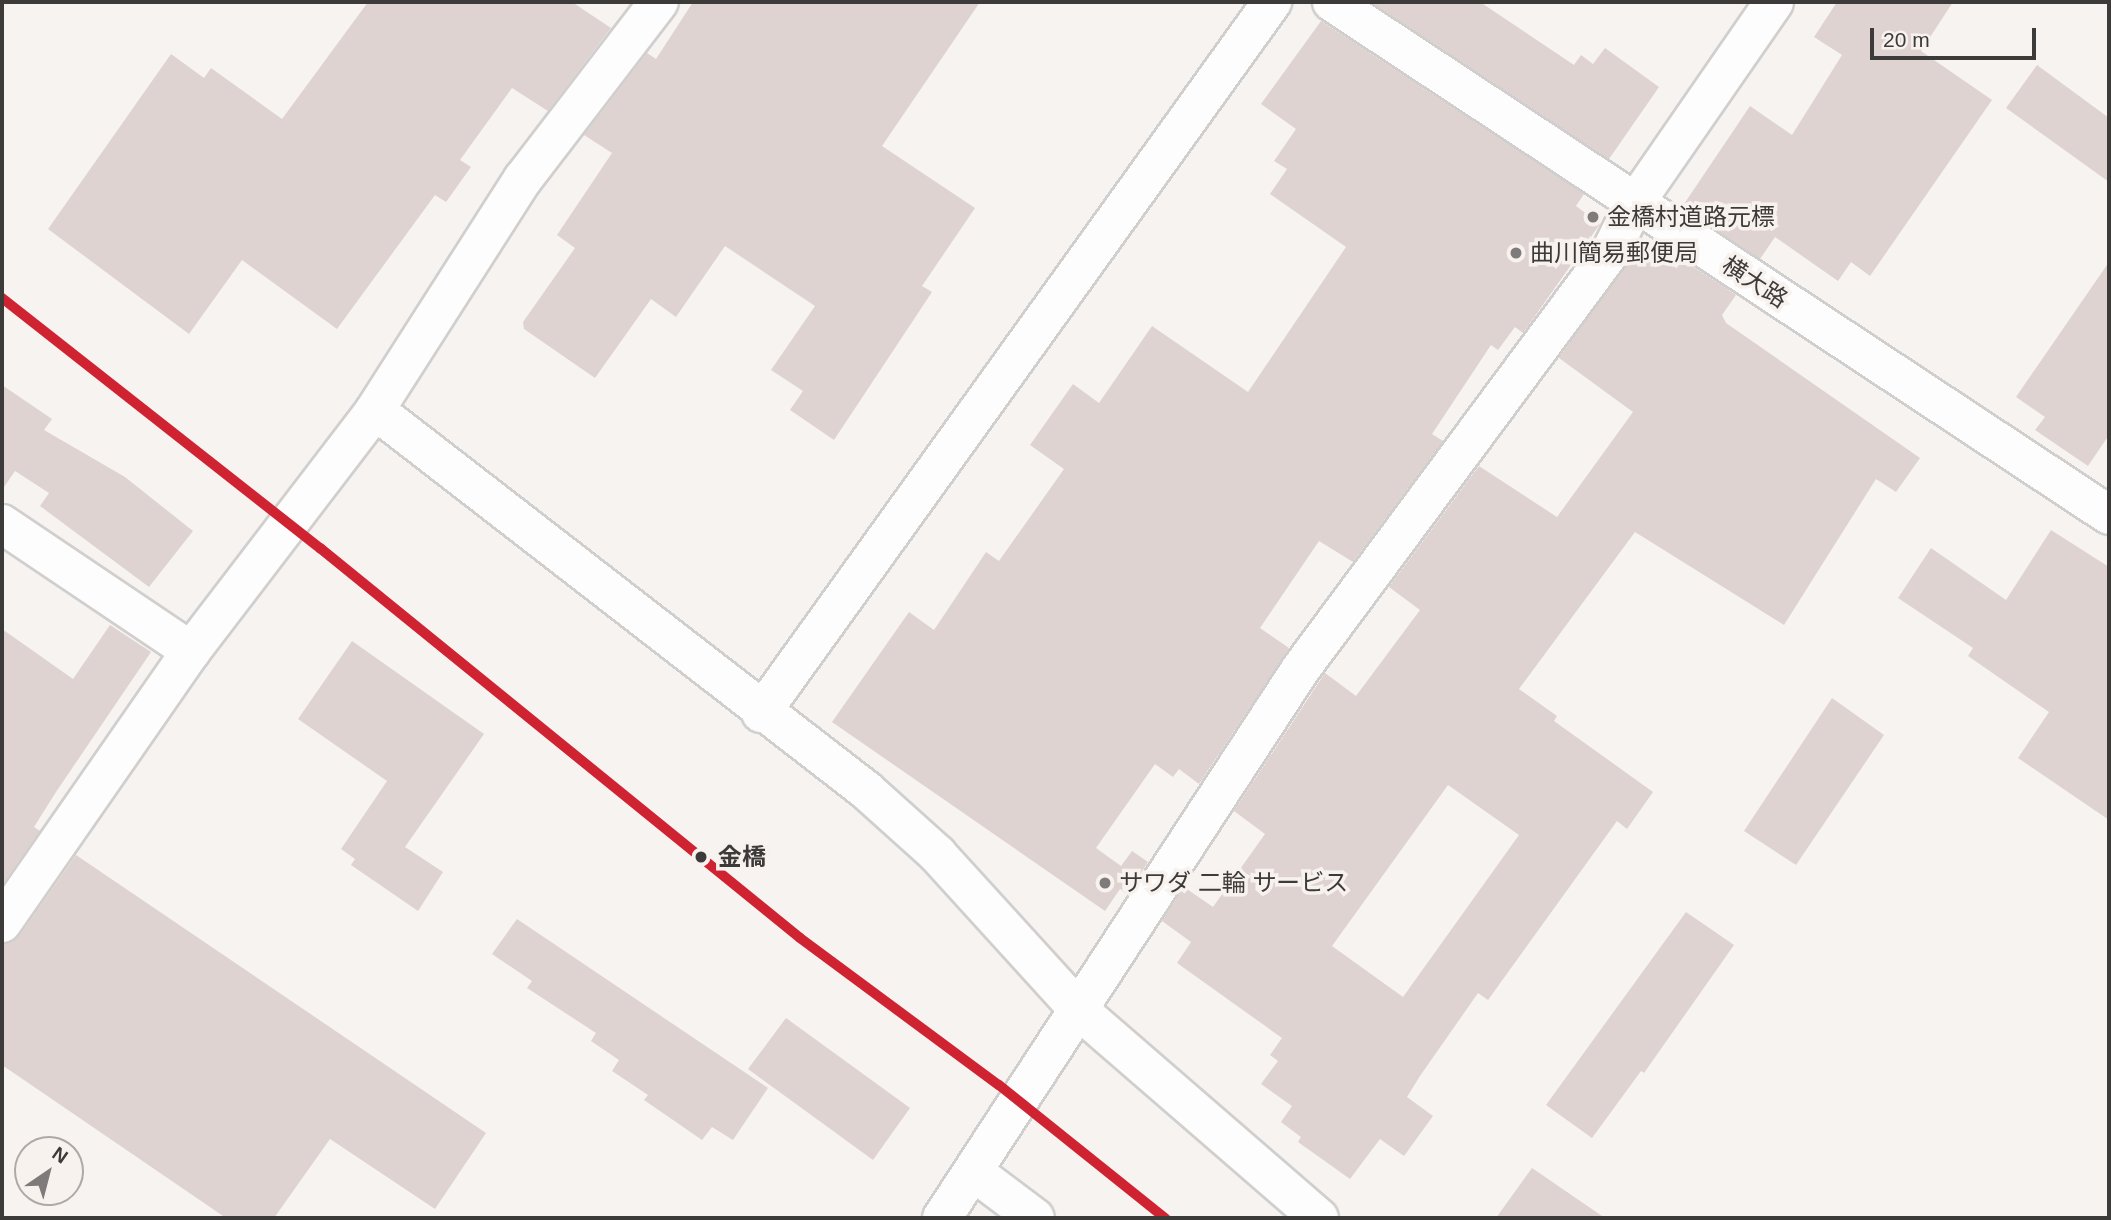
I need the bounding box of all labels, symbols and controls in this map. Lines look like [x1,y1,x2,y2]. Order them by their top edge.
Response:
scale bar [1873,14,2039,58]
text: 20 m [1883,28,1930,51]
place label: 金橋村道路元標 [1607,203,1775,231]
marker: 金橋村道路元標 [1585,209,1601,225]
place label: 曲川簡易郵便局 [1530,239,1698,267]
marker: 曲川簡易郵便局 [1508,245,1524,261]
street label: 横大路 [1717,250,1793,314]
place label: 金橋 [718,843,766,871]
marker: 金橋 [690,846,712,868]
place label: サワダ 二輪 サービス [1119,869,1348,897]
marker: サワダ 二輪 サービス [1097,875,1113,891]
north arrow [14,1136,84,1206]
text: N [49,1142,72,1168]

